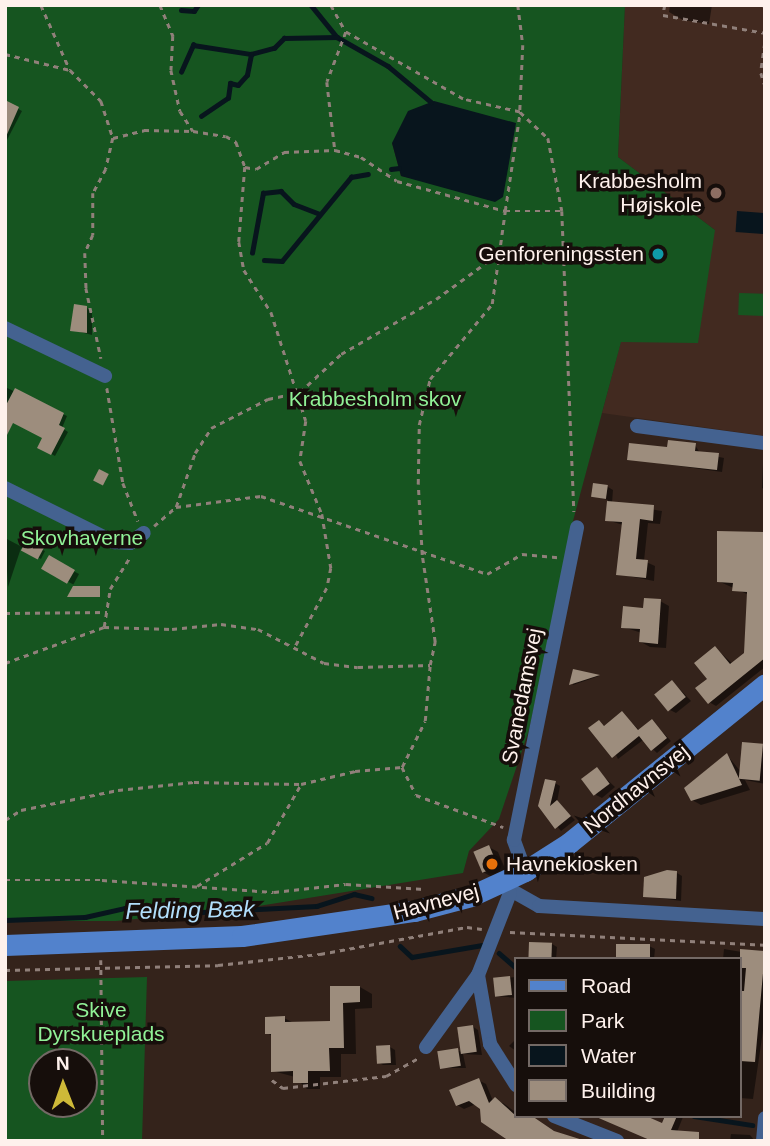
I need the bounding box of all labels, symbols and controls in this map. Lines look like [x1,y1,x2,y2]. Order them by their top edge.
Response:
place label: Krabbesholm Højskole [578,168,702,218]
marker: Krabbesholm Højskole [708,185,724,201]
place label: Genforeningssten [478,241,644,267]
marker: Genforeningssten [650,246,666,262]
park label: Krabbesholm skov [289,386,461,412]
park label: Skovhaverne [21,525,143,551]
street label: Svanedamsvej [496,626,548,766]
street label: Nordhavnsvej [578,739,694,839]
place label: Havnekiosken [506,851,638,877]
marker: Havnekiosken [484,856,500,872]
street label: Havnevej [390,878,482,926]
water label: Felding Bæk [125,895,255,925]
legend [514,957,742,1118]
text: Road [581,974,631,997]
park label: Skive Dyrskueplads [37,997,165,1047]
text: Park [581,1009,624,1032]
text: Water [581,1044,636,1067]
north arrow [28,1048,98,1118]
text: N [56,1053,70,1074]
text: Building [581,1079,656,1102]

